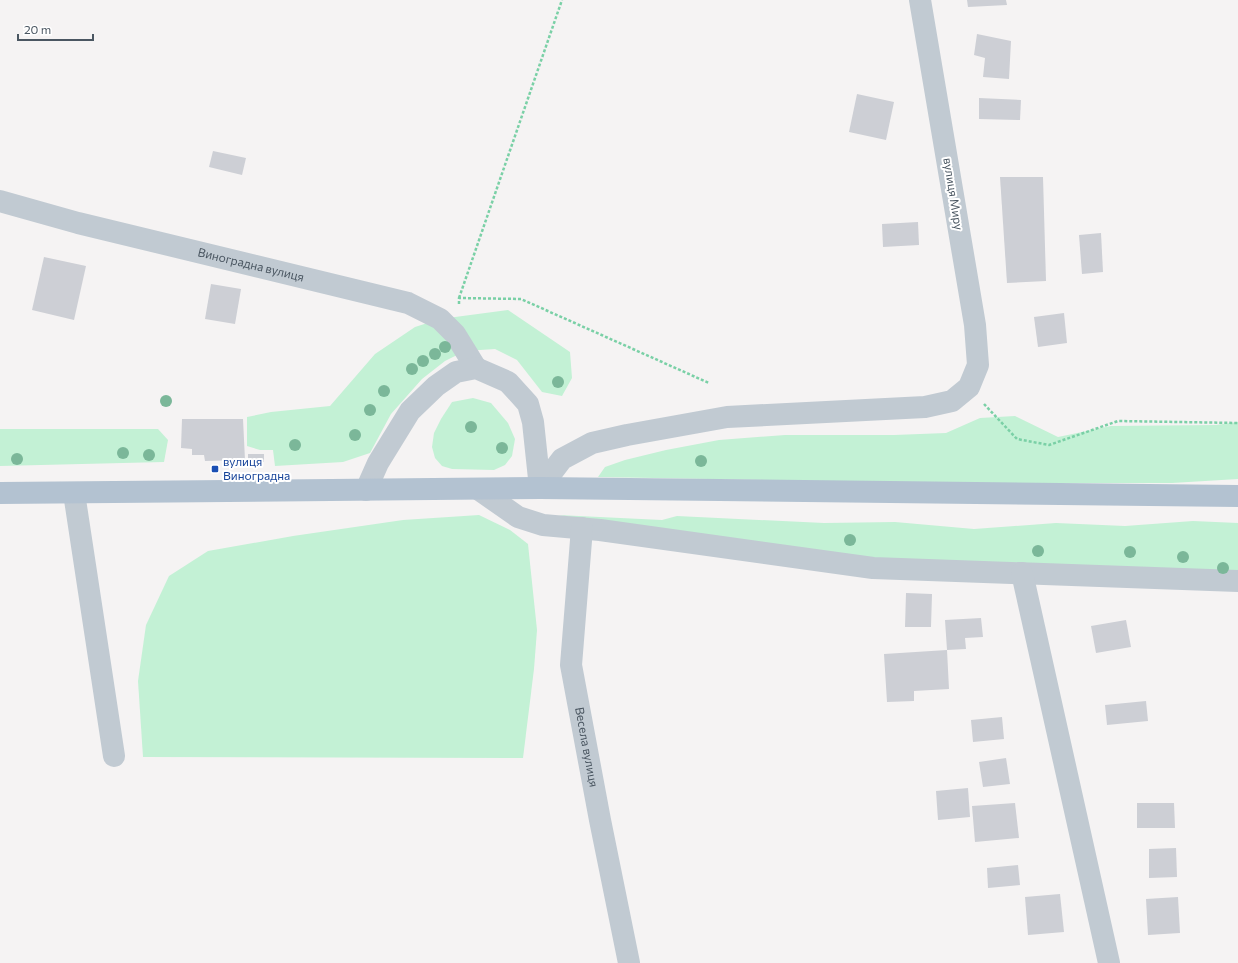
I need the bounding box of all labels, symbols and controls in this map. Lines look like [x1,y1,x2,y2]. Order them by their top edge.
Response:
scale bar [18,16,93,42]
text: 20 m [24,22,51,36]
street label: вулиця Миру [941,157,967,231]
street label: Виноградна вулиця [197,244,306,284]
place label: вулиця Виноградна [223,454,290,482]
marker: вулиця Виноградна [210,464,220,474]
street label: Весела вулиця [573,706,602,788]

